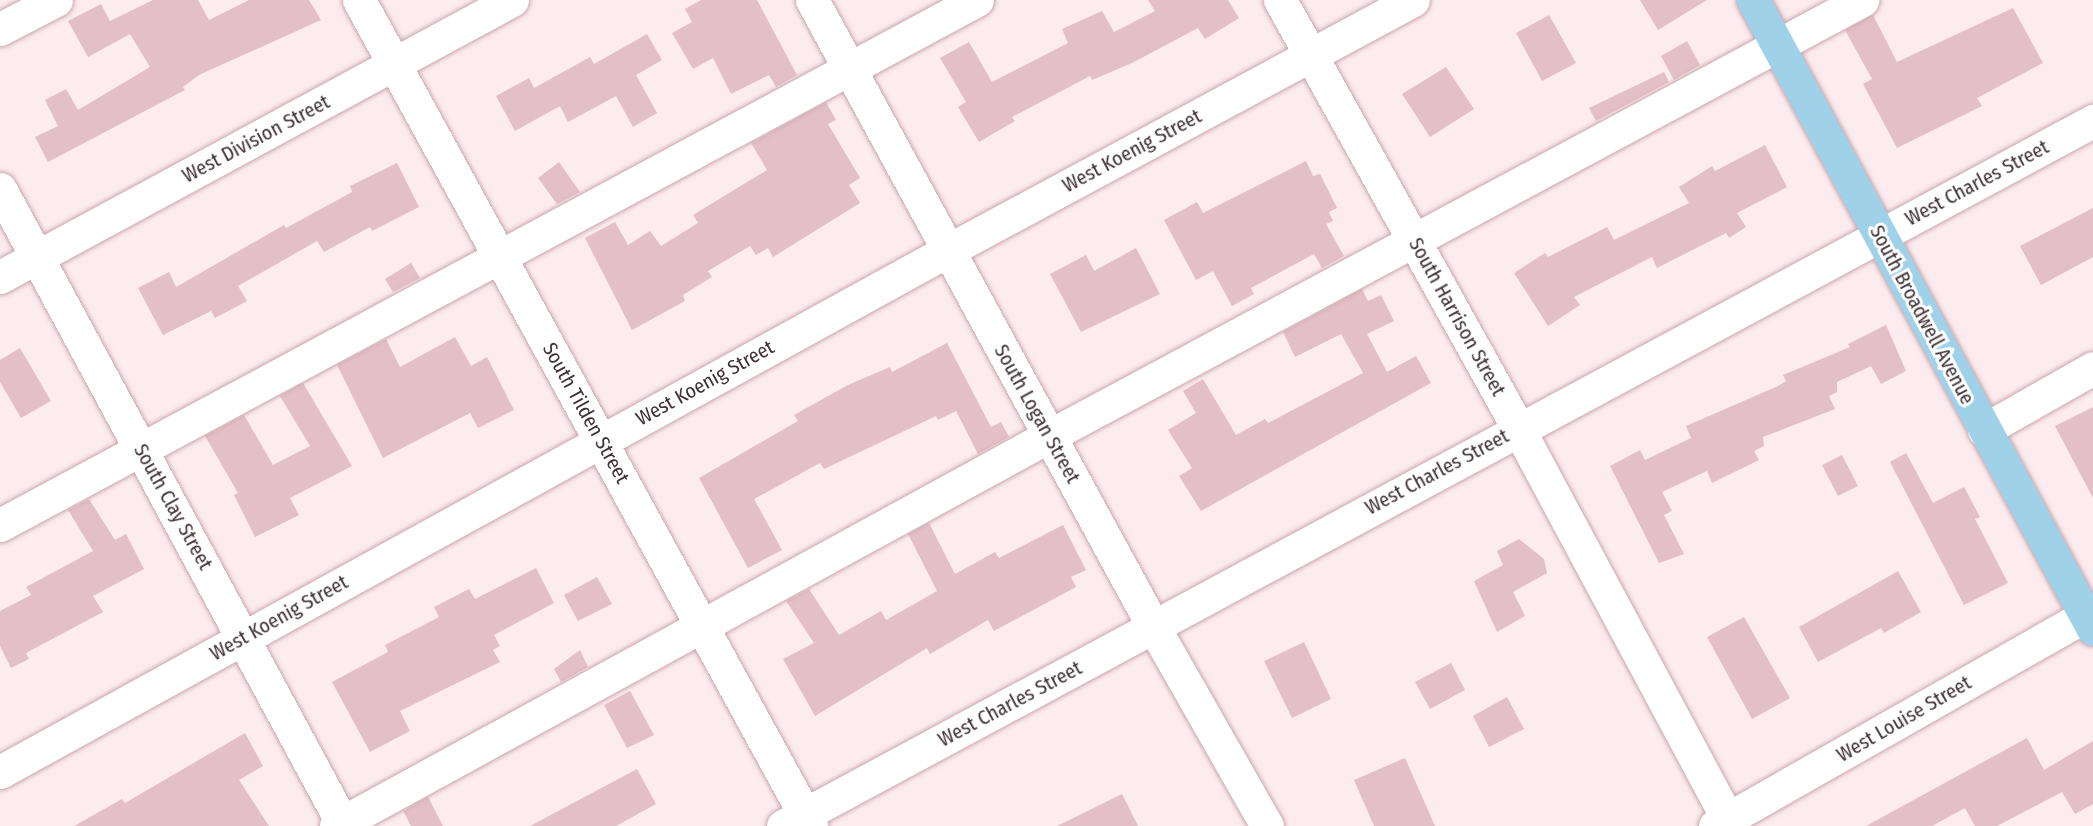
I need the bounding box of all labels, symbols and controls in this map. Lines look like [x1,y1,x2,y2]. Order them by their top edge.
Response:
street label: West Division Street [178,90,334,188]
street label: West Koenig Street [1058,104,1206,198]
street label: West Charles Street [1901,135,2053,231]
street label: South Broadwell Avenue [1865,221,1979,409]
street label: South Harrison Street [1404,234,1510,400]
street label: West Koenig Street [632,335,778,431]
street label: South Tilden Street [537,338,635,488]
street label: South Logan Street [989,340,1085,488]
street label: West Charles Street [1361,424,1513,520]
street label: South Clay Street [129,440,217,574]
street label: West Koenig Street [206,570,352,666]
street label: West Charles Street [934,656,1086,752]
street label: West Louise Street [1833,671,1975,767]

